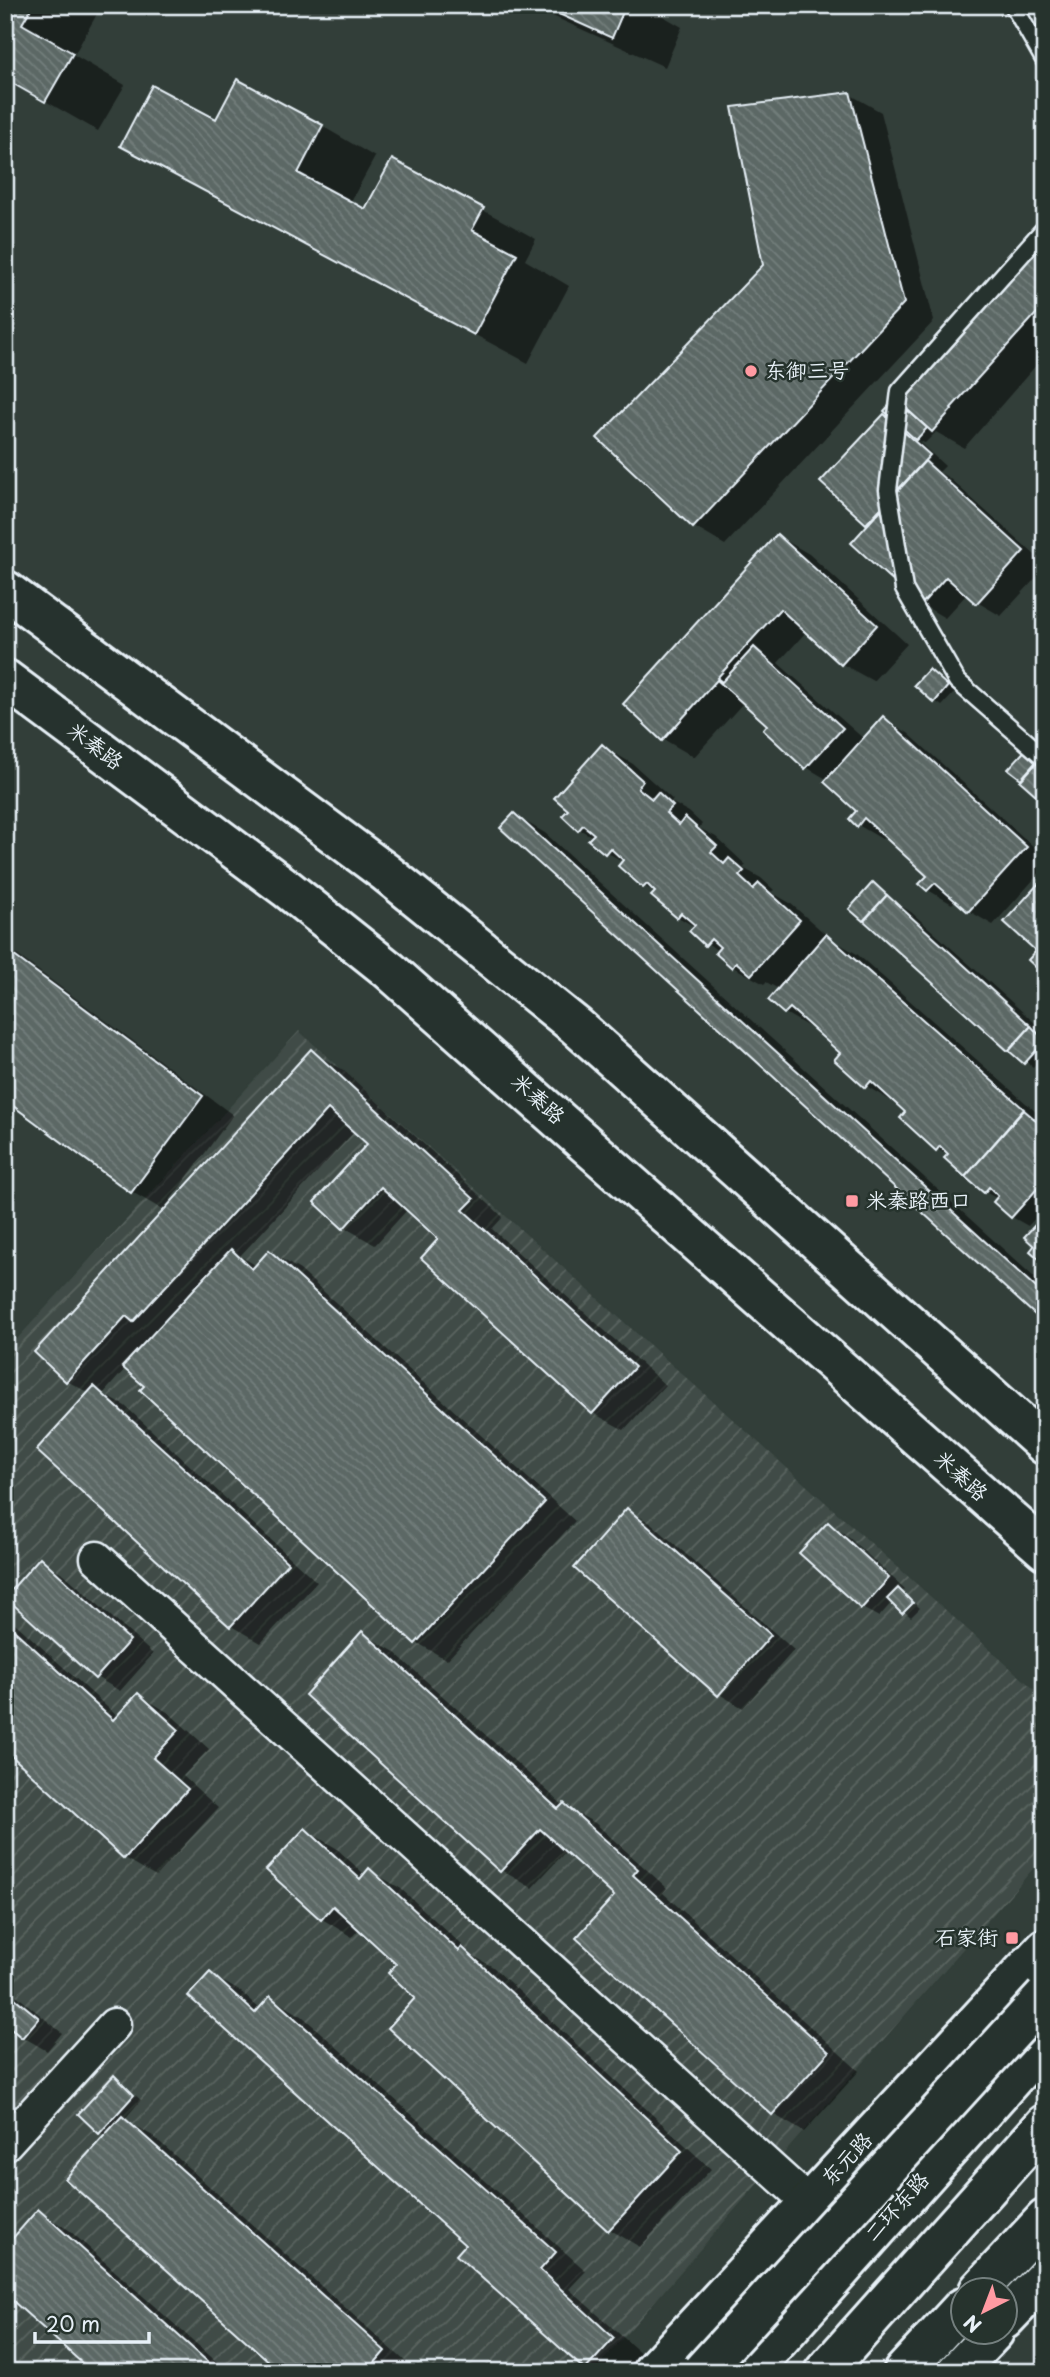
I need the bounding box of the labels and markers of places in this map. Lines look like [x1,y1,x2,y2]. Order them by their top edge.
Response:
place label: 东御三号 [765,353,849,385]
marker: 东御三号 [743,363,759,379]
place label: 米秦路西口 [866,1183,971,1215]
marker: 米秦路西口 [844,1193,860,1209]
place label: 石家街 [935,1920,998,1952]
marker: 石家街 [1004,1930,1020,1946]

